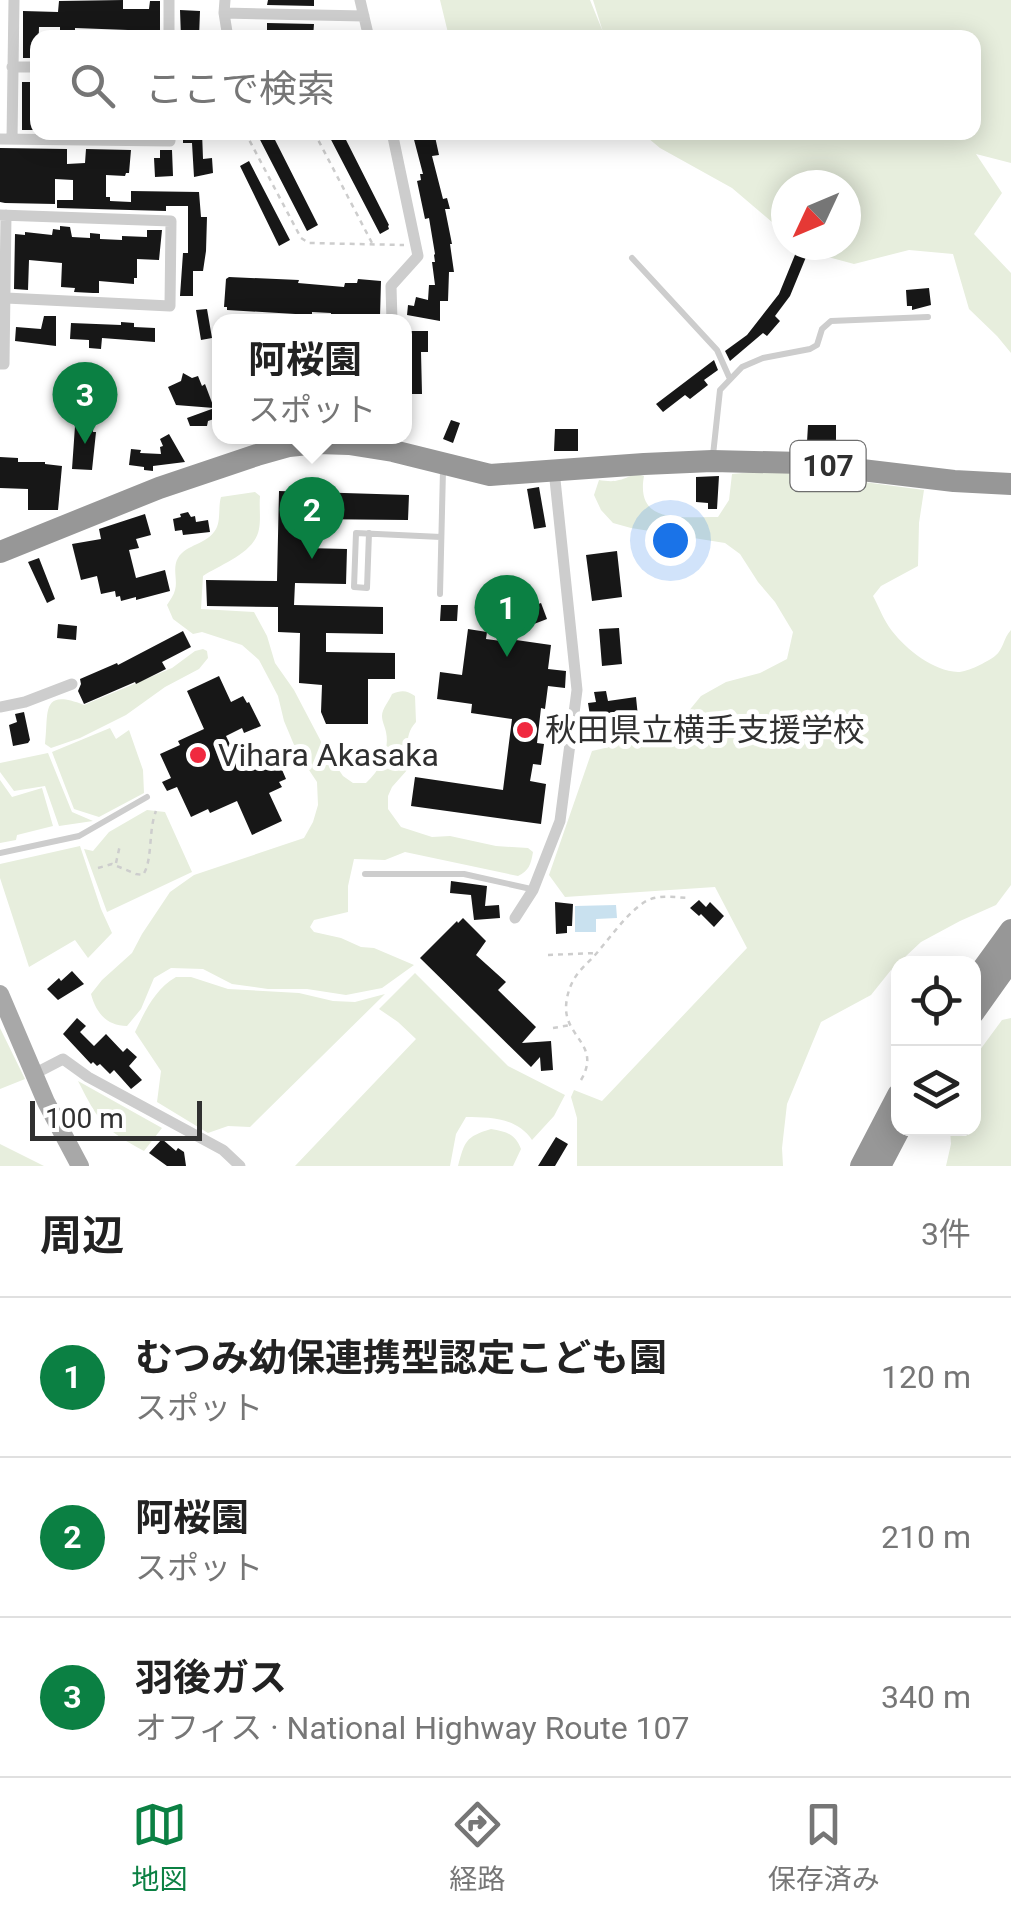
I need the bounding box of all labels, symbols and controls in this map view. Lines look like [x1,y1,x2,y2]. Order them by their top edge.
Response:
search box [30,30,981,140]
icon: search [65,58,120,113]
text: ここで検索 [145,67,335,111]
north arrow [771,170,861,260]
popup [212,314,412,444]
text: 阿桜園 [248,338,362,382]
pin: 3 [52,362,118,444]
text: スポット [248,391,376,429]
road number: 107 [790,441,866,491]
pin: 2 [280,476,344,559]
your location [645,515,696,566]
pin: 1 [474,574,540,657]
place label: 秋田県立横手支援学校 [545,711,865,749]
marker: 秋田県立横手支援学校 [514,719,536,741]
place label: Vihara Akasaka [218,736,439,774]
marker: Vihara Akasaka [187,744,209,766]
map controls [891,956,981,1136]
button: locate [891,956,981,1046]
button: layers [891,1046,981,1136]
scale bar [30,1096,202,1140]
text: 100 m [45,1102,124,1135]
text: 周辺 [40,1211,124,1260]
text: 3件 [921,1215,971,1253]
text: むつみ幼保連携型認定こども園 [135,1336,667,1380]
text: 1 [63,1358,82,1396]
text: 120 m [881,1358,971,1396]
text: スポット [135,1389,263,1427]
text: 阿桜園 [135,1496,249,1540]
text: 2 [63,1518,82,1556]
text: 210 m [881,1518,971,1556]
text: スポット [135,1549,263,1587]
text: 羽後ガス [135,1656,287,1700]
text: 3 [63,1678,82,1716]
text: 340 m [881,1678,971,1716]
text: オフィス · National Highway Route 107 [135,1709,690,1747]
tab: 地図 [131,1797,187,1897]
tab: 経路 [449,1797,506,1897]
tab: 保存済み [768,1797,880,1897]

